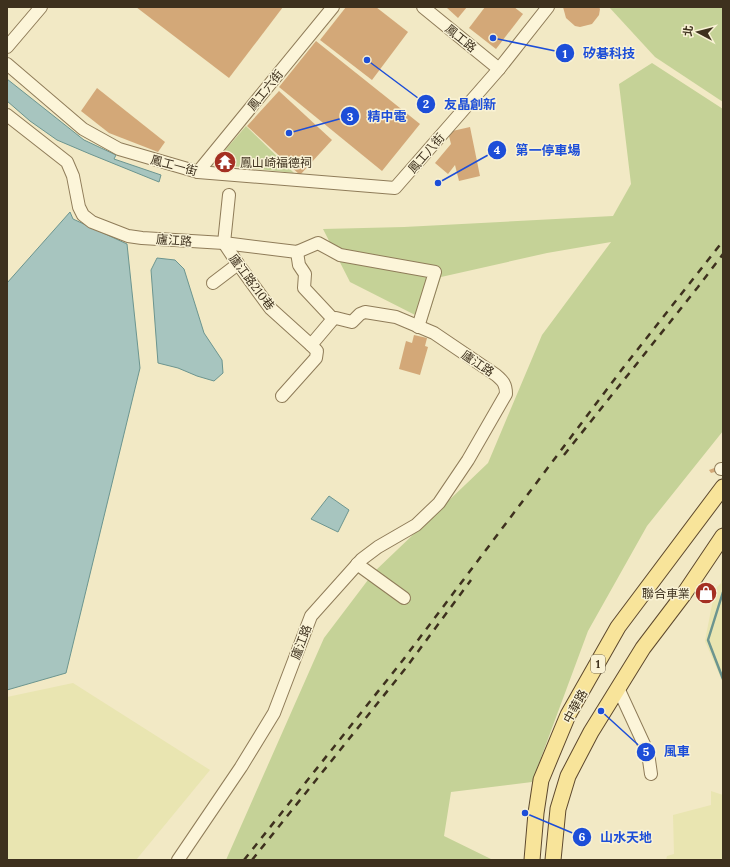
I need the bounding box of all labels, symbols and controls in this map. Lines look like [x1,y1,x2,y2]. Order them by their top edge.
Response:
north arrow [678,12,718,52]
street label: 鳳工路 [442,21,480,55]
text: 北 [680,24,696,37]
callout: 矽碁科技 [555,41,643,66]
text: 矽碁科技 [583,45,635,62]
text: 1 [563,46,568,61]
street label: 鳳工六街 [244,67,286,113]
callout: 友晶創新 [416,92,504,117]
text: 2 [423,96,429,111]
text: 友晶創新 [444,96,496,113]
callout: 精中電 [340,104,415,129]
text: 精中電 [367,108,407,125]
text: 3 [347,109,354,124]
street label: 鳳工八街 [405,130,447,176]
callout: 第一停車場 [487,138,588,163]
text: 4 [494,142,501,157]
text: 第一停車場 [515,142,581,159]
temple icon: 鳳山崎福德祠 [212,149,238,175]
street label: 鳳工一街 [149,152,199,178]
place label: 鳳山崎福德祠 [240,155,312,170]
street label: 廬江路 [156,231,192,249]
street label: 廬江路210巷 [226,251,278,313]
street label: 廬江路 [459,347,497,379]
shop icon: 聯合車業 [693,580,719,606]
place label: 聯合車業 [642,586,690,601]
street label: 廬江路 [288,623,314,661]
road number: 1 [591,655,605,673]
street label: 中華路 [560,687,590,725]
callout: 風車 [636,739,698,764]
text: 風車 [664,743,690,760]
text: 5 [643,744,650,759]
callout: 山水天地 [572,825,660,850]
text: 6 [579,829,586,844]
text: 山水天地 [600,829,652,846]

